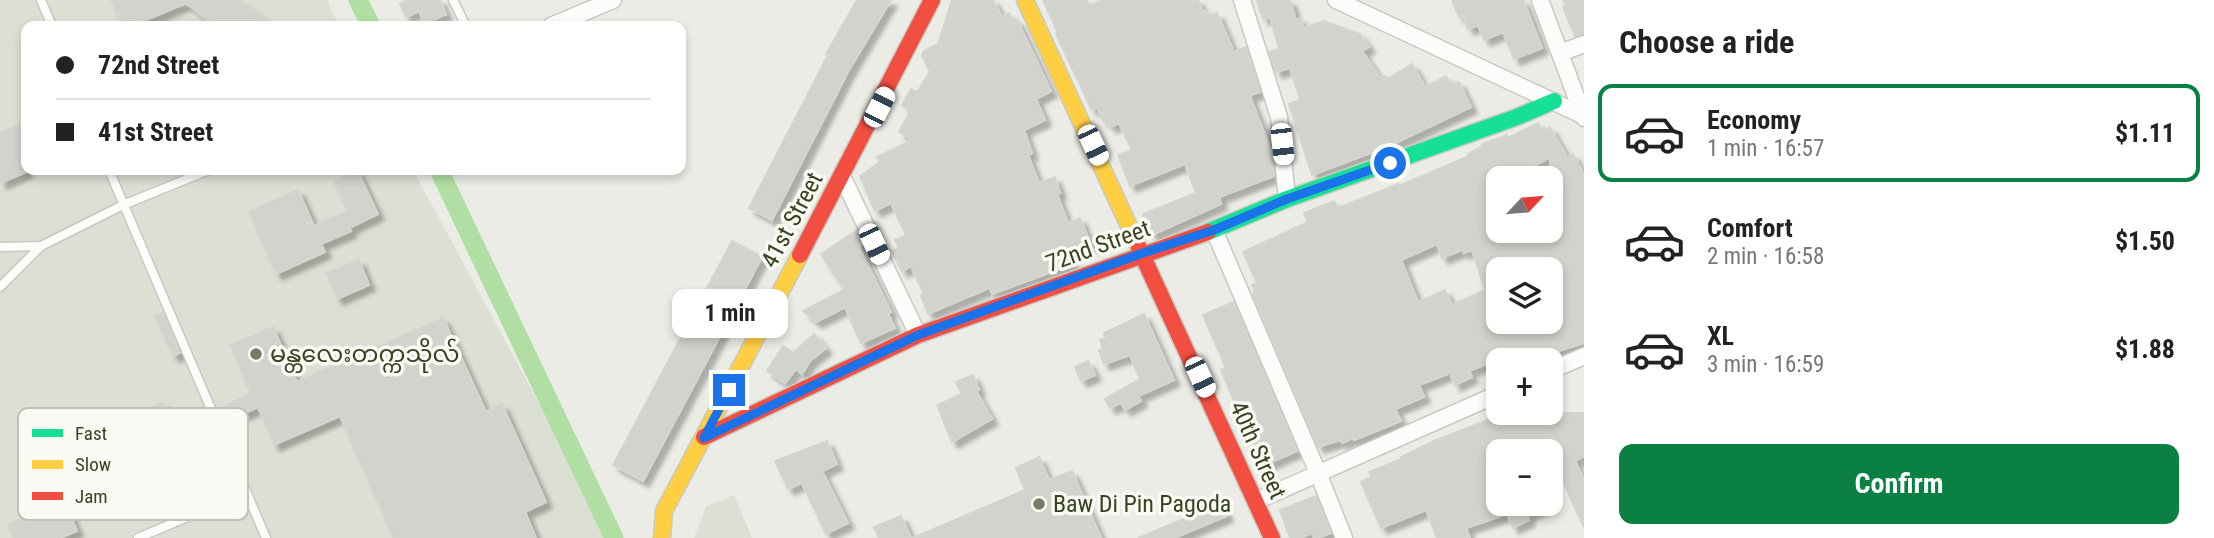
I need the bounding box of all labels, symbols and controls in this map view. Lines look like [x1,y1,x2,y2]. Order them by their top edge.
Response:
text: Choose a ride [1619,23,1794,61]
text: 72nd Street [98,50,219,80]
car [861,84,898,130]
icon: car [1623,102,1686,165]
text: Economy [1707,105,1801,135]
text: 41st Street [98,117,213,147]
text: $1.11 [2115,118,2175,148]
car [1075,122,1112,168]
car [1270,122,1295,166]
text: 1 min · 16:57 [1707,135,1824,162]
route start [1374,147,1406,179]
north arrow [1486,166,1563,243]
map controls [1486,166,1563,516]
street label: 41st Street [755,168,829,272]
icon: car [1623,210,1686,273]
text: Comfort [1707,213,1793,243]
street label: 72nd Street [1042,214,1154,278]
car [856,221,893,267]
text: $1.50 [2115,226,2175,256]
text: 2 min · 16:58 [1707,243,1824,270]
button: layers [1486,257,1563,334]
callout: 1 min [671,288,787,338]
text: 1 min [704,300,756,327]
icon: car [1623,318,1686,381]
text: XL [1707,321,1734,351]
text: $1.88 [2115,334,2175,364]
place label: မန္တလေးတက္ကသိုလ် [270,338,460,373]
marker: မန္တလေးတက္ကသိုလ် [248,346,264,362]
button: + [1486,348,1563,425]
text: 3 min · 16:59 [1707,351,1824,378]
car [1182,354,1219,400]
route end [713,374,745,406]
street label: 40th Street [1224,397,1292,503]
legend [18,408,248,520]
text: Fast [75,422,107,445]
button: − [1486,439,1563,516]
button: Confirm [1619,444,2179,524]
text: Slow [75,453,111,476]
text: Jam [75,485,108,508]
place label: Baw Di Pin Pagoda [1053,490,1231,518]
marker: Baw Di Pin Pagoda [1031,496,1047,512]

